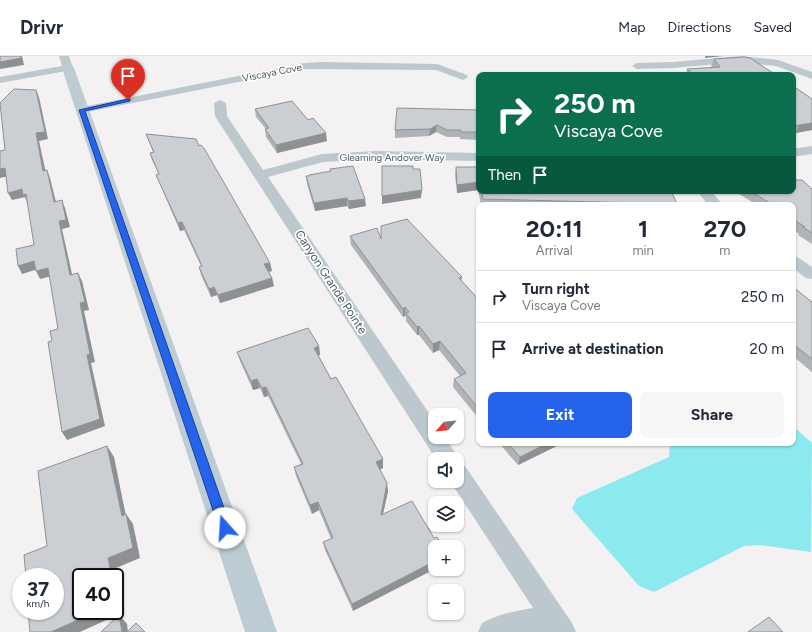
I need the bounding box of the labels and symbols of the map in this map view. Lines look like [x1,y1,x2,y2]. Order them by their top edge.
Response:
pin [111,59,145,100]
street label: Viscaya Cove [241,60,304,85]
street label: Gleaming Andover Way [340,151,445,164]
street label: Canyon Grande Pointe [292,227,370,337]
north arrow [428,408,464,444]
position arrow [204,507,246,549]
speed limit sign: 40 [72,568,124,620]

